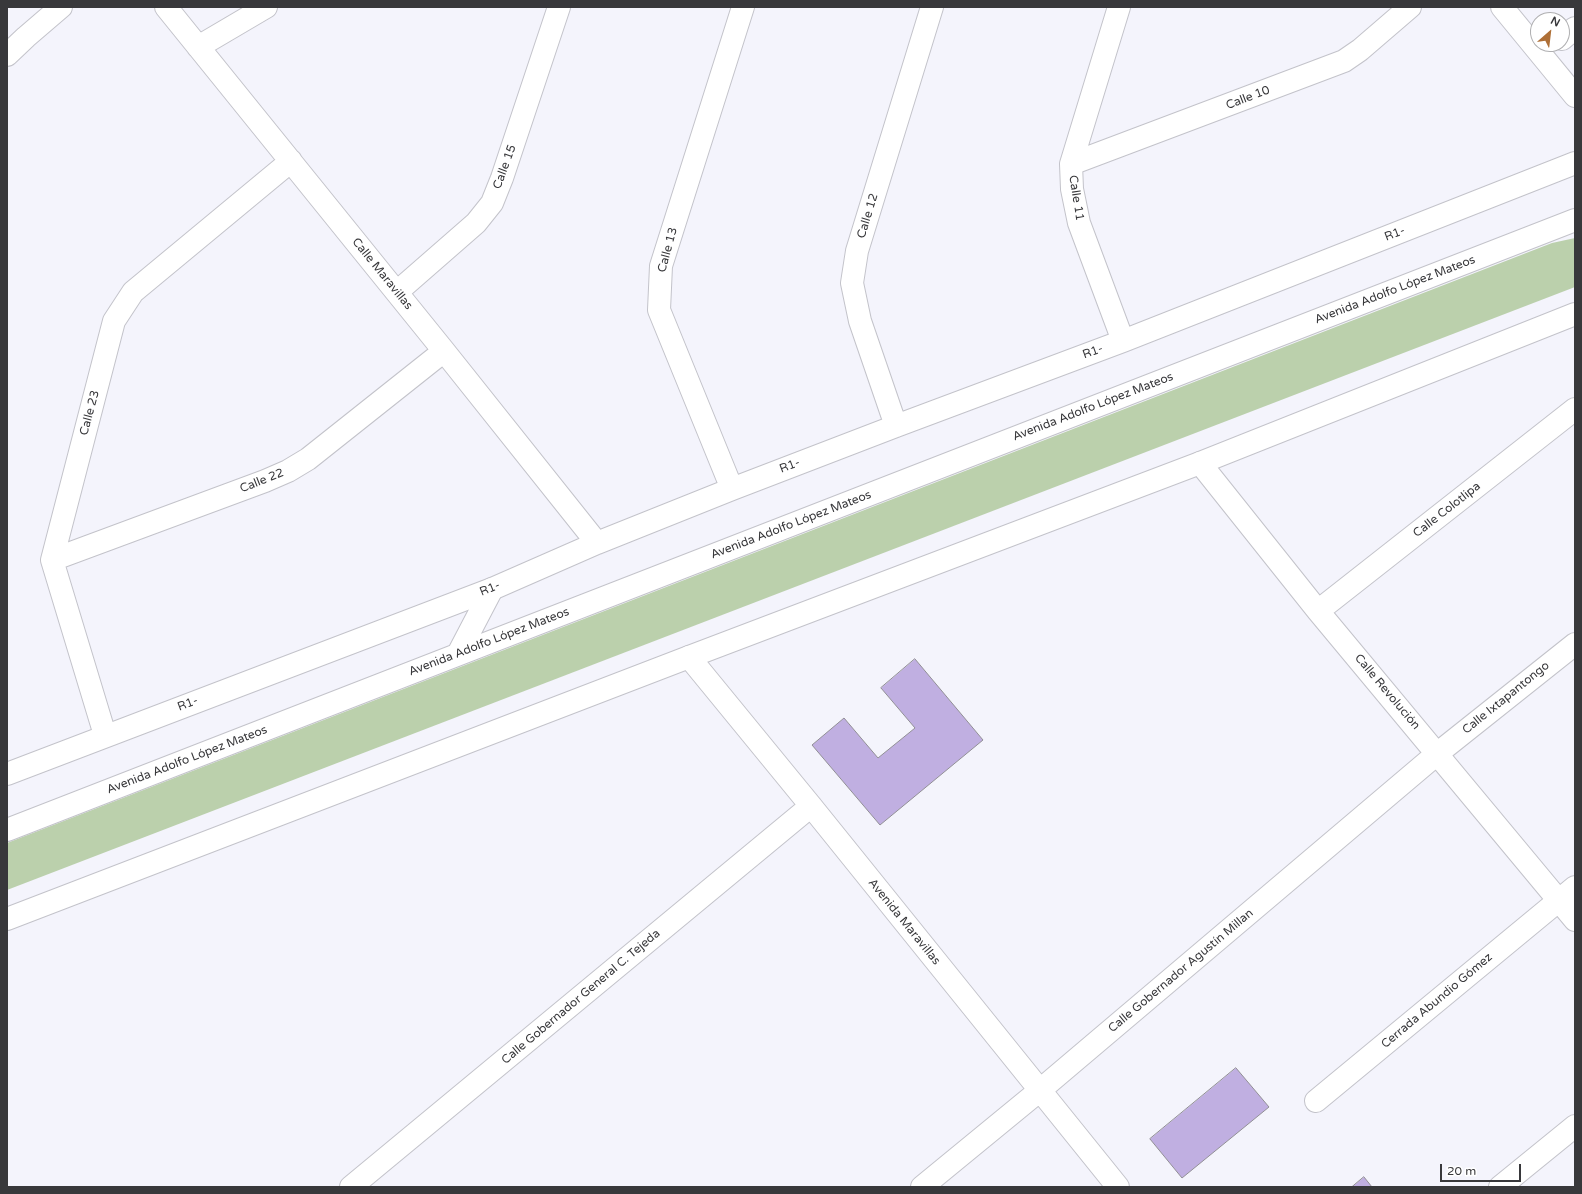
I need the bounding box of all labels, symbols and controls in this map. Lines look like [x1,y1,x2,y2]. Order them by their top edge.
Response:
north arrow [1530,12,1570,52]
text: N [1548,14,1562,30]
street label: Calle 10 [1224,83,1272,113]
street label: Calle 15 [490,143,520,191]
street label: Calle 11 [1065,174,1087,222]
street label: Calle 12 [854,192,882,240]
street label: R1- [1383,224,1407,244]
street label: Calle 13 [655,226,681,274]
street label: Calle Maravillas [349,235,415,313]
street label: Avenida Adolfo López Mateos [1313,253,1477,327]
street label: R1- [1081,342,1105,362]
street label: Avenida Adolfo López Mateos [1011,370,1175,444]
street label: Calle 23 [77,389,103,437]
street label: R1- [778,456,802,476]
street label: Calle 22 [238,466,286,496]
street label: Calle Colotlipa [1410,479,1484,541]
street label: Avenida Adolfo López Mateos [709,488,873,562]
street label: R1- [478,578,502,600]
street label: Avenida Adolfo López Mateos [407,605,571,679]
street label: Calle Revolución [1351,651,1423,733]
street label: Calle Ixtapantongo [1460,659,1552,737]
street label: R1- [176,694,200,714]
street label: Avenida Adolfo López Mateos [105,723,269,797]
street label: Avenida Maravillas [865,876,943,968]
street label: Calle Gobernador Agustín Millan [1106,906,1256,1036]
street label: Calle Gobernador General C. Tejeda [499,926,663,1068]
street label: Cerrada Abundio Gómez [1379,950,1495,1052]
scale bar [1442,1156,1523,1182]
text: 20 m [1447,1164,1476,1178]

